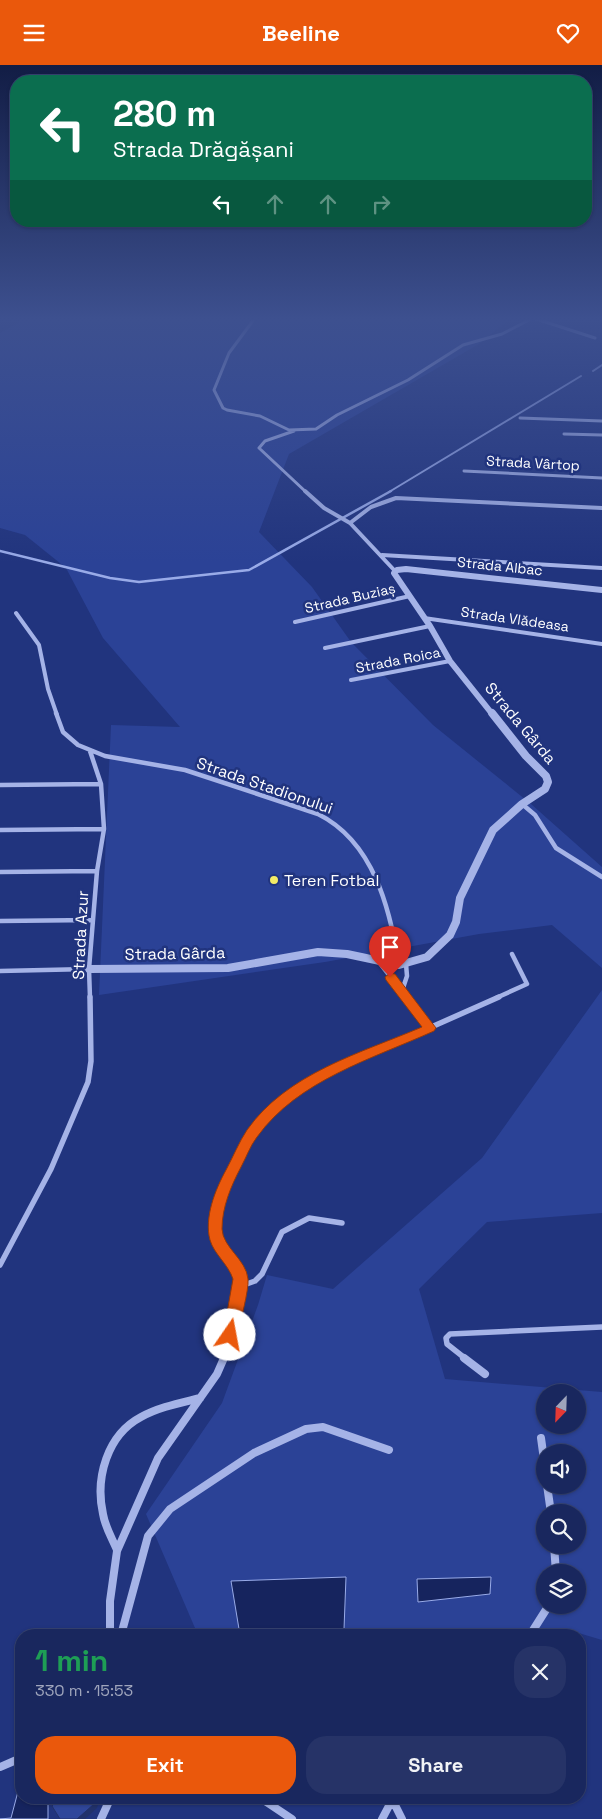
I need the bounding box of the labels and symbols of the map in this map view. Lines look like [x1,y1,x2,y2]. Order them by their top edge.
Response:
street label: Strada Vârtop [486,452,580,474]
street label: Strada Albac [456,553,544,579]
street label: Strada Buziaș [303,579,397,617]
street label: Strada Vlădeasa [460,603,570,635]
street label: Strada Roica [354,643,442,677]
street label: Strada Gârda [480,678,561,769]
street label: Strada Stadionului [194,752,336,819]
place label: Teren Fotbal [284,870,379,891]
marker: Teren Fotbal [268,874,280,886]
street label: Strada Azur [68,890,93,980]
pin [369,926,411,977]
street label: Strada Gârda [125,942,225,965]
position arrow [203,1308,255,1360]
north arrow [536,1384,586,1434]

